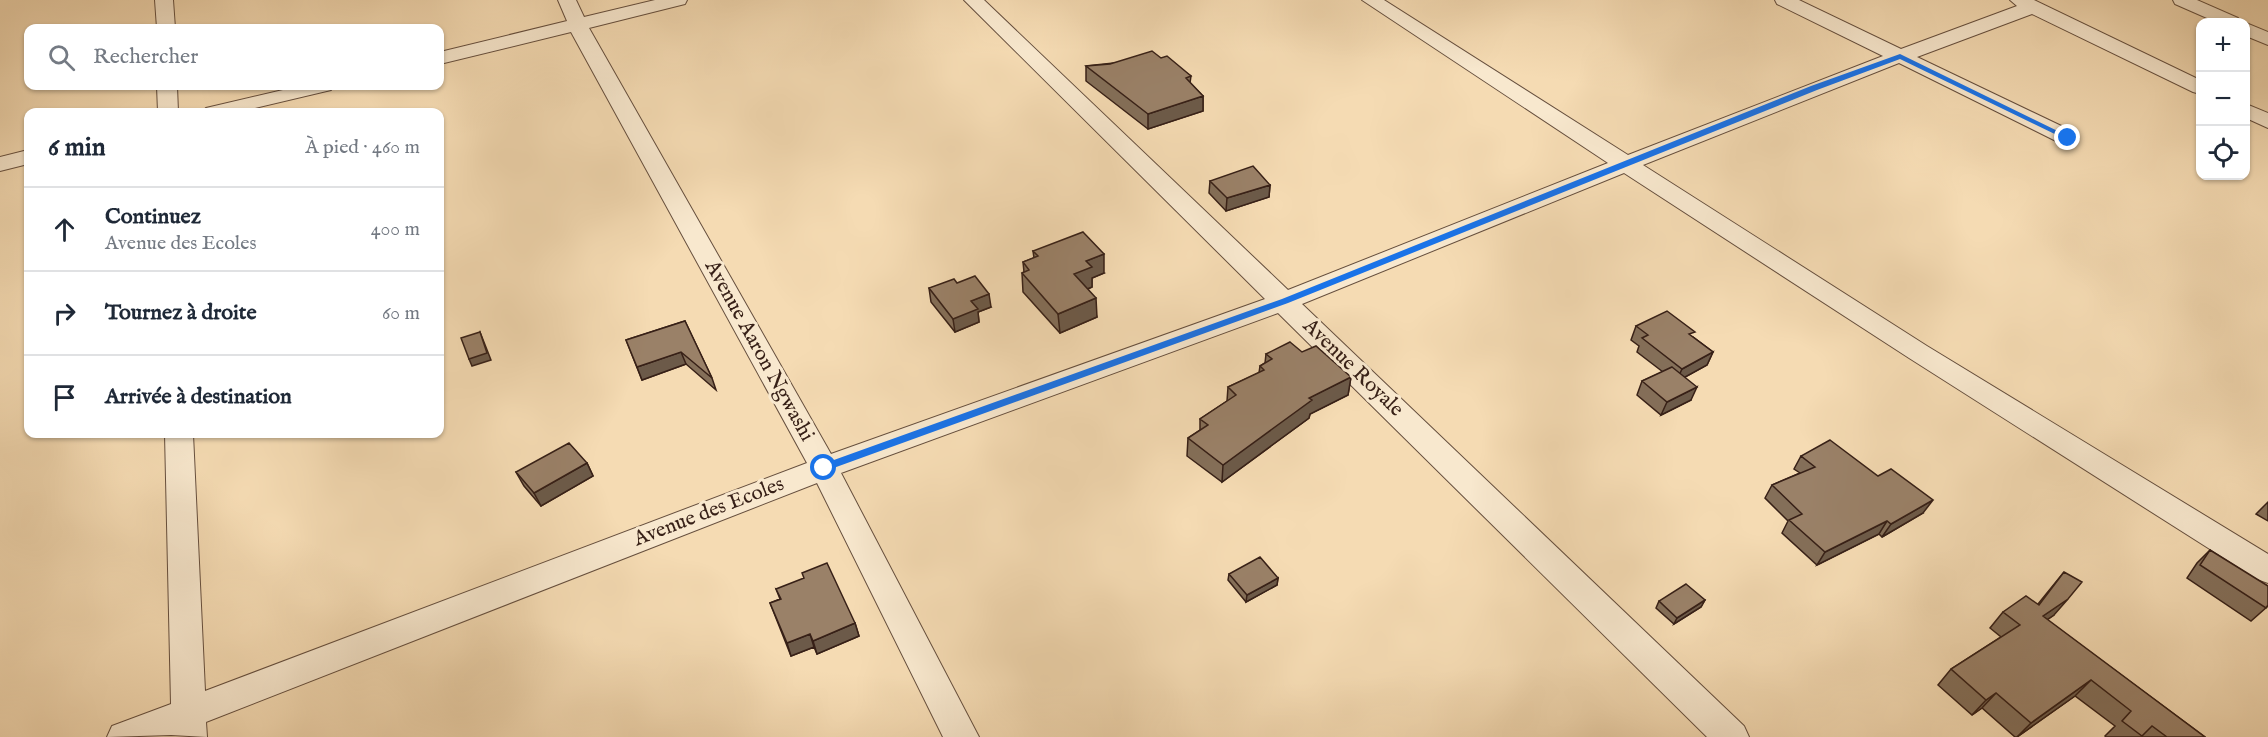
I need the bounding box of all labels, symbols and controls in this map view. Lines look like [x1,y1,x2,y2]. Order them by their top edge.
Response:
map controls [2196,18,2250,180]
button: + [2196,18,2250,72]
search box [24,24,444,90]
icon: search [45,41,78,74]
text: Rechercher [93,43,198,71]
button: − [2196,72,2250,126]
route end [2054,124,2080,150]
button: locate [2196,126,2250,180]
text: 6 min [48,131,106,164]
text: À pied · 460 m [305,135,420,160]
text: Continuez [105,203,201,231]
icon: ahead [48,213,81,246]
text: 400 m [371,217,420,242]
text: Avenue des Ecoles [105,231,256,256]
street label: Avenue Aaron Ngwashi [697,255,820,446]
icon: right [48,297,81,330]
text: Tournez à droite [105,299,256,327]
text: 60 m [382,301,420,326]
street label: Avenue Royale [1296,312,1410,423]
icon: arrive [48,381,81,414]
text: Arrivée à destination [105,383,292,411]
route start [810,454,836,480]
street label: Avenue des Ecoles [629,471,788,553]

